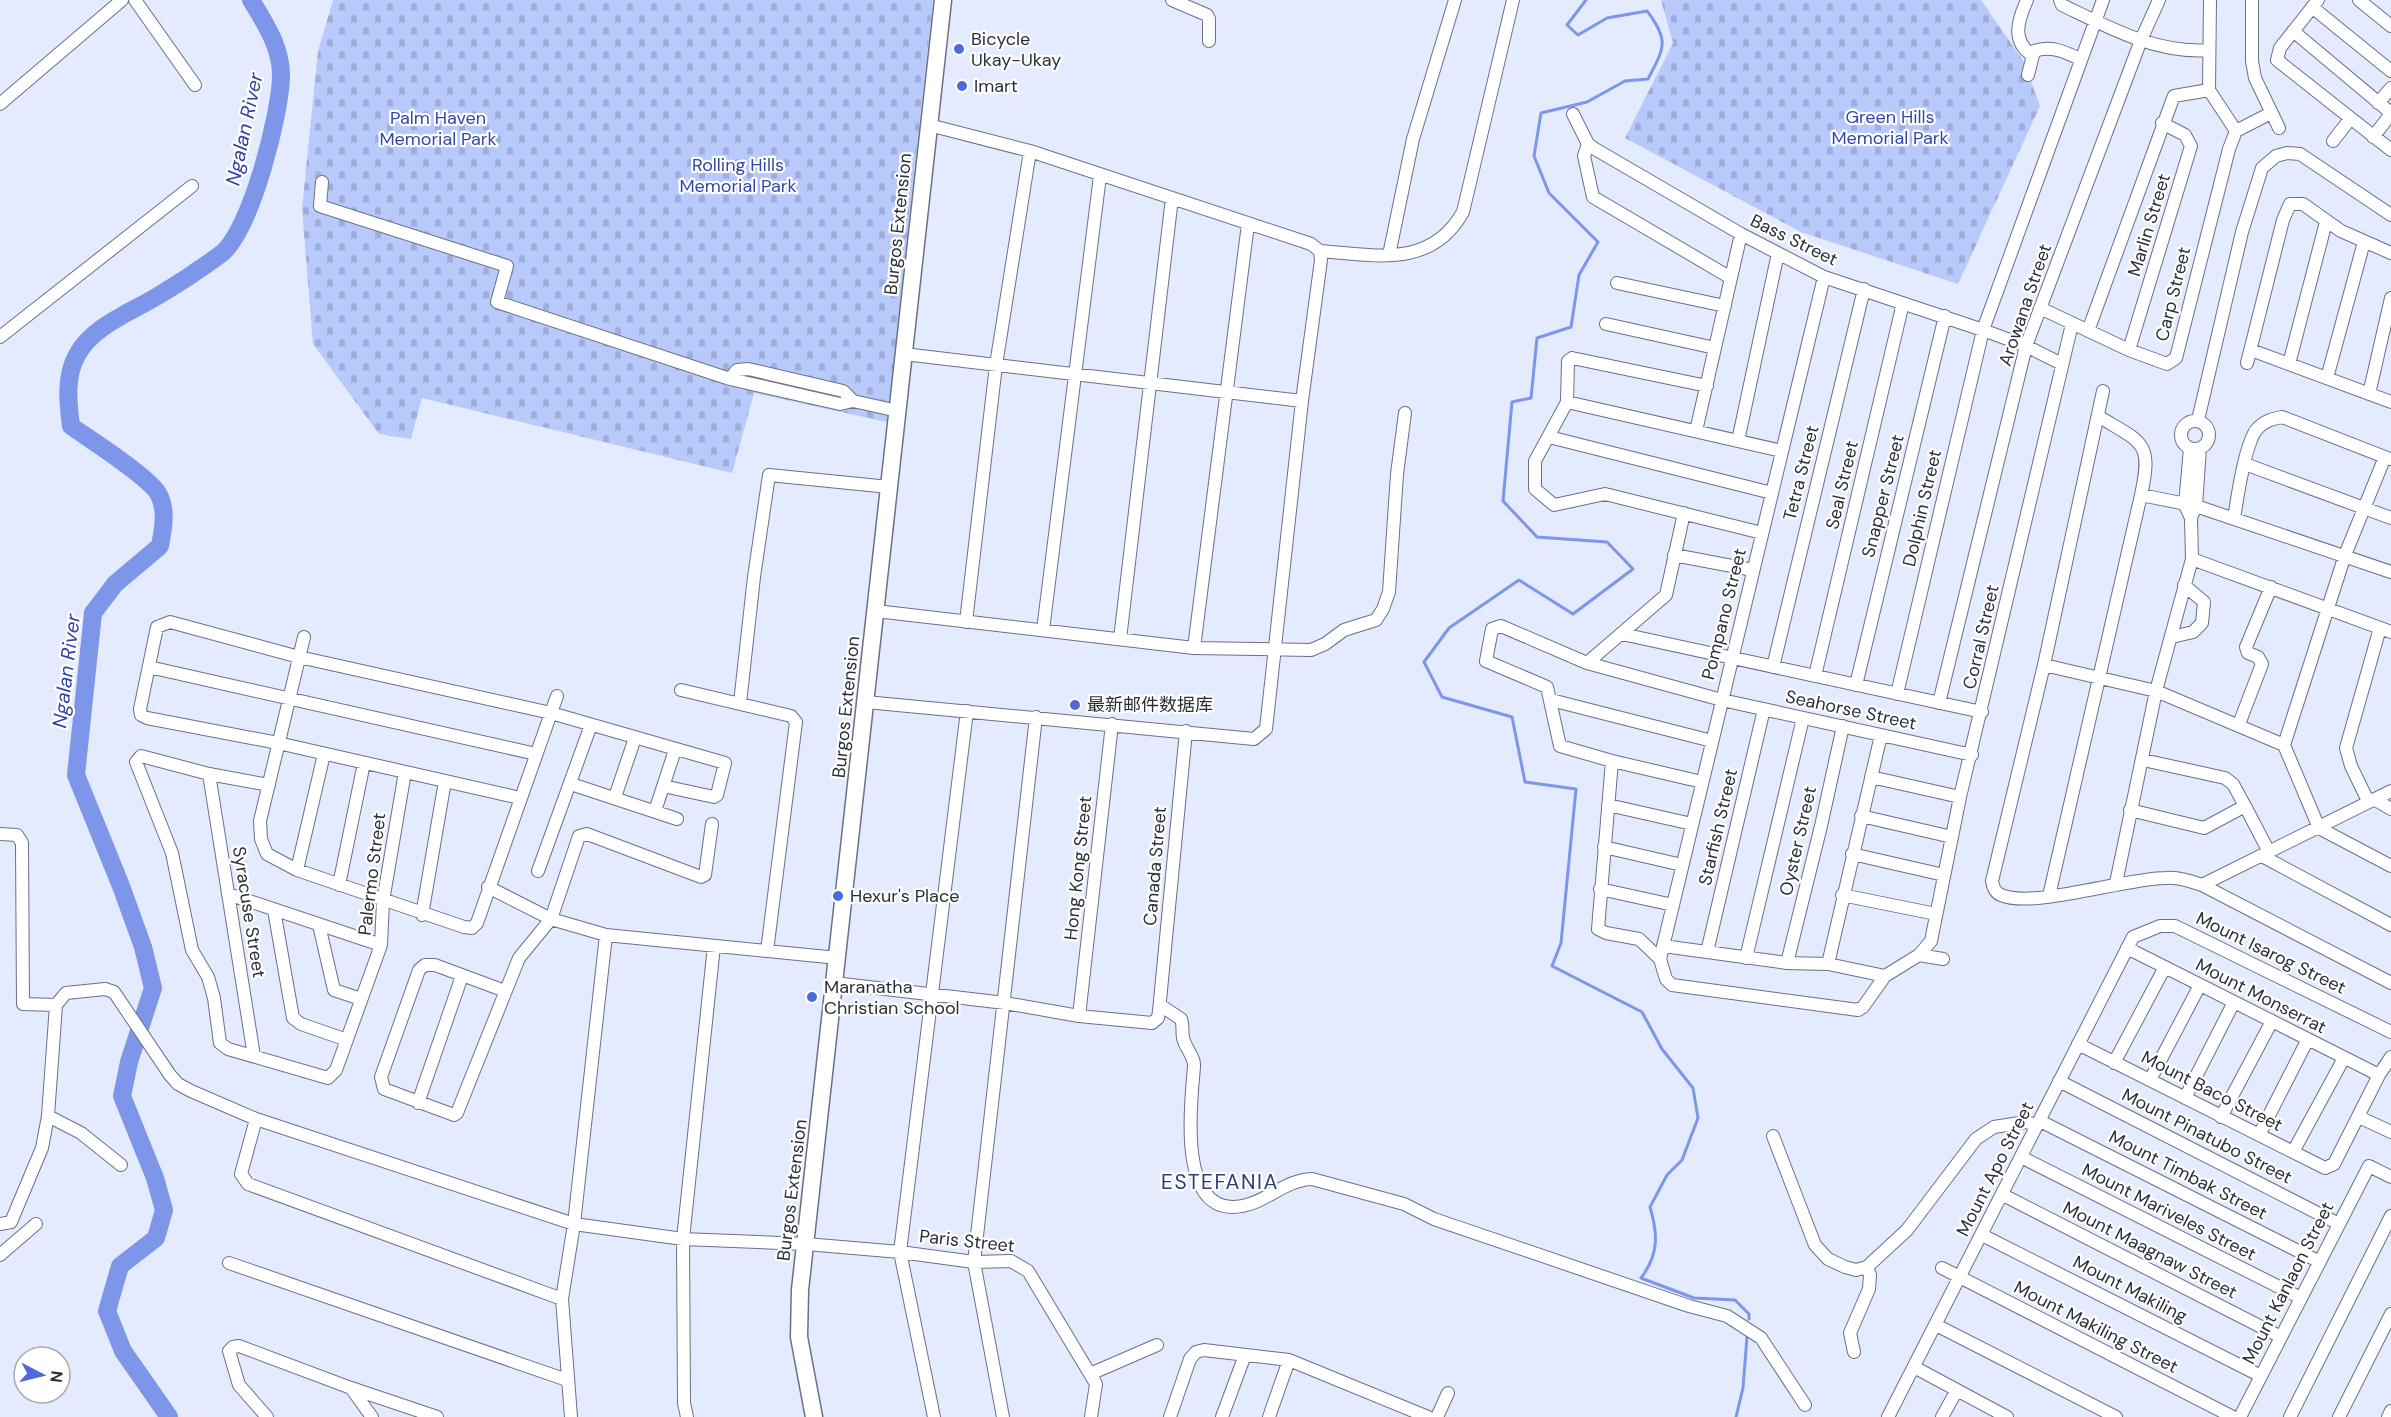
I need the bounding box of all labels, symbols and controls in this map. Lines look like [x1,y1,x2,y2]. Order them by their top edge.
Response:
place label: Bicycle Ukay-Ukay [971,27,1061,72]
marker: Bicycle Ukay-Ukay [952,42,966,56]
water label: Ngalan River [219,70,269,188]
place label: Imart [974,74,1018,98]
marker: Imart [955,79,969,93]
park label: Green Hills Memorial Park [1831,105,1949,150]
park label: Palm Haven Memorial Park [379,106,497,151]
street label: Burgos Extension [879,152,917,296]
park label: Rolling Hills Memorial Park [679,153,797,198]
street label: Marlin Street [2122,171,2176,279]
street label: Bass Street [1746,208,1842,272]
street label: Arowana Street [1993,241,2057,369]
street label: Carp Street [2150,244,2196,344]
street label: Tetra Street [1778,423,1824,523]
street label: Snapper Street [1856,432,1910,560]
street label: Seal Street [1820,438,1864,532]
street label: Dolphin Street [1897,447,1947,569]
street label: Pompano Street [1696,546,1752,682]
street label: Corral Street [1957,582,2005,692]
water label: Ngalan River [46,612,86,729]
street label: Burgos Extension [827,635,865,779]
street label: Seahorse Street [1783,684,1919,736]
place label: 最新邮件数据库 [1087,693,1213,717]
marker: 最新邮件数据库 [1068,698,1082,712]
street label: Starfish Street [1693,766,1743,888]
street label: Oyster Street [1774,784,1822,898]
street label: Hong Kong Street [1058,795,1098,941]
street label: Canada Street [1138,805,1172,927]
street label: Palermo Street [353,811,391,937]
street label: Syracuse Street [227,845,271,979]
place label: Hexur's Place [850,884,959,908]
marker: Hexur's Place [831,889,845,903]
street label: Mount Isarog Street [2192,906,2350,1000]
street label: Mount Monserrat [2192,953,2330,1039]
place label: Maranatha Christian School [824,975,960,1020]
marker: Maranatha Christian School [805,990,819,1004]
street label: Mount Baco Street [2137,1045,2287,1137]
street label: Mount Pinatubo Street [2118,1083,2296,1189]
street label: Mount Apo Street [1951,1098,2039,1240]
street label: Burgos Extension [771,1118,813,1262]
street label: Mount Timbak Street [2105,1125,2271,1225]
street label: Mount Mariveles Street [2078,1158,2260,1266]
district label: ESTEFANIA [1161,1168,1279,1196]
street label: Mount Maagnaw Street [2059,1196,2241,1304]
street label: Mount Kanlaon Street [2237,1198,2339,1368]
street label: Paris Street [918,1224,1016,1258]
street label: Mount Makiling [2069,1250,2191,1328]
street label: Mount Makiling Street [2010,1275,2182,1379]
north arrow [12,1345,72,1405]
text: N [45,1370,68,1384]

